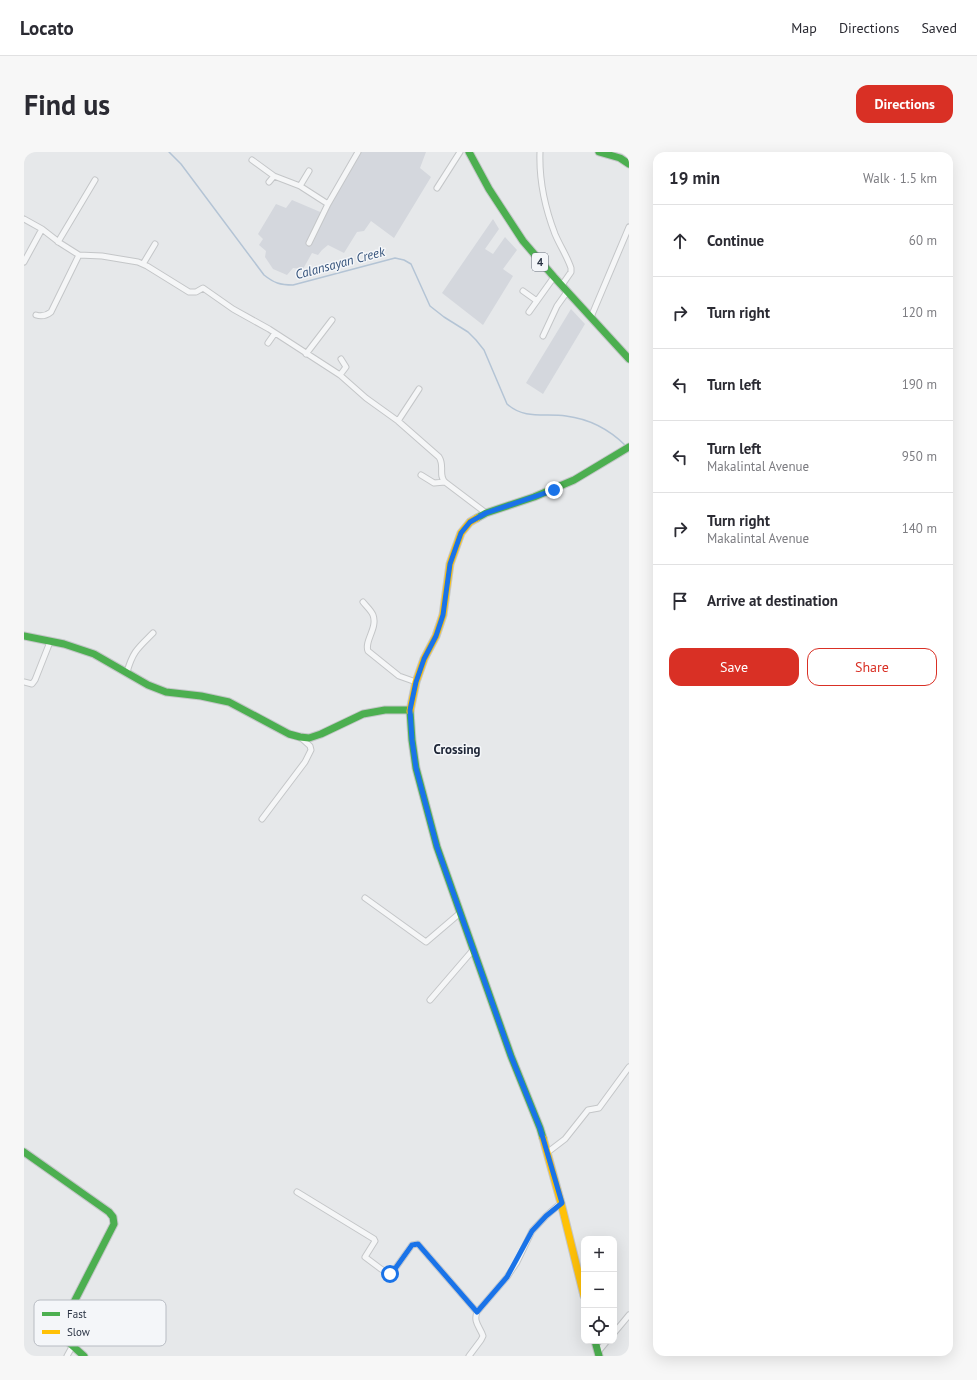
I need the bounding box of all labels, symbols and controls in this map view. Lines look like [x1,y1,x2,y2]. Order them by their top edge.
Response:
text: Locato [20,16,74,40]
text: Map [791,19,817,37]
text: Directions [839,19,899,37]
text: Saved [921,19,957,37]
button: Directions [856,85,953,123]
text: Find us [24,86,110,123]
text: 19 min [669,167,720,189]
text: Walk · 1.5 km [863,170,937,187]
icon: ahead [669,230,691,252]
text: Continue [707,231,764,250]
text: 60 m [909,232,937,249]
water label: Calansayan Creek [293,243,388,283]
road number: 4 [532,253,548,271]
icon: right [669,302,691,324]
text: Turn right [707,303,770,322]
text: 120 m [902,304,937,321]
icon: left [669,374,691,396]
text: Turn left [707,375,761,394]
text: 190 m [902,376,937,393]
text: Turn left [707,439,761,458]
icon: left [669,446,691,468]
text: 950 m [902,448,937,465]
text: Makalintal Avenue [707,458,809,475]
route end [545,481,563,499]
text: Turn right [707,511,770,530]
icon: right [669,518,691,540]
text: 140 m [902,520,937,537]
text: Makalintal Avenue [707,530,809,547]
icon: arrive [669,590,691,612]
text: Arrive at destination [707,591,838,610]
button: Save [669,648,799,686]
button: Share [807,648,937,686]
district label: Crossing [433,741,481,758]
map controls [581,1236,617,1344]
button: + [581,1236,617,1272]
route start [381,1265,399,1283]
button: − [581,1272,617,1308]
legend [34,1300,166,1346]
text: Fast [67,1307,87,1321]
button: locate [581,1308,617,1344]
text: Slow [67,1325,90,1339]

